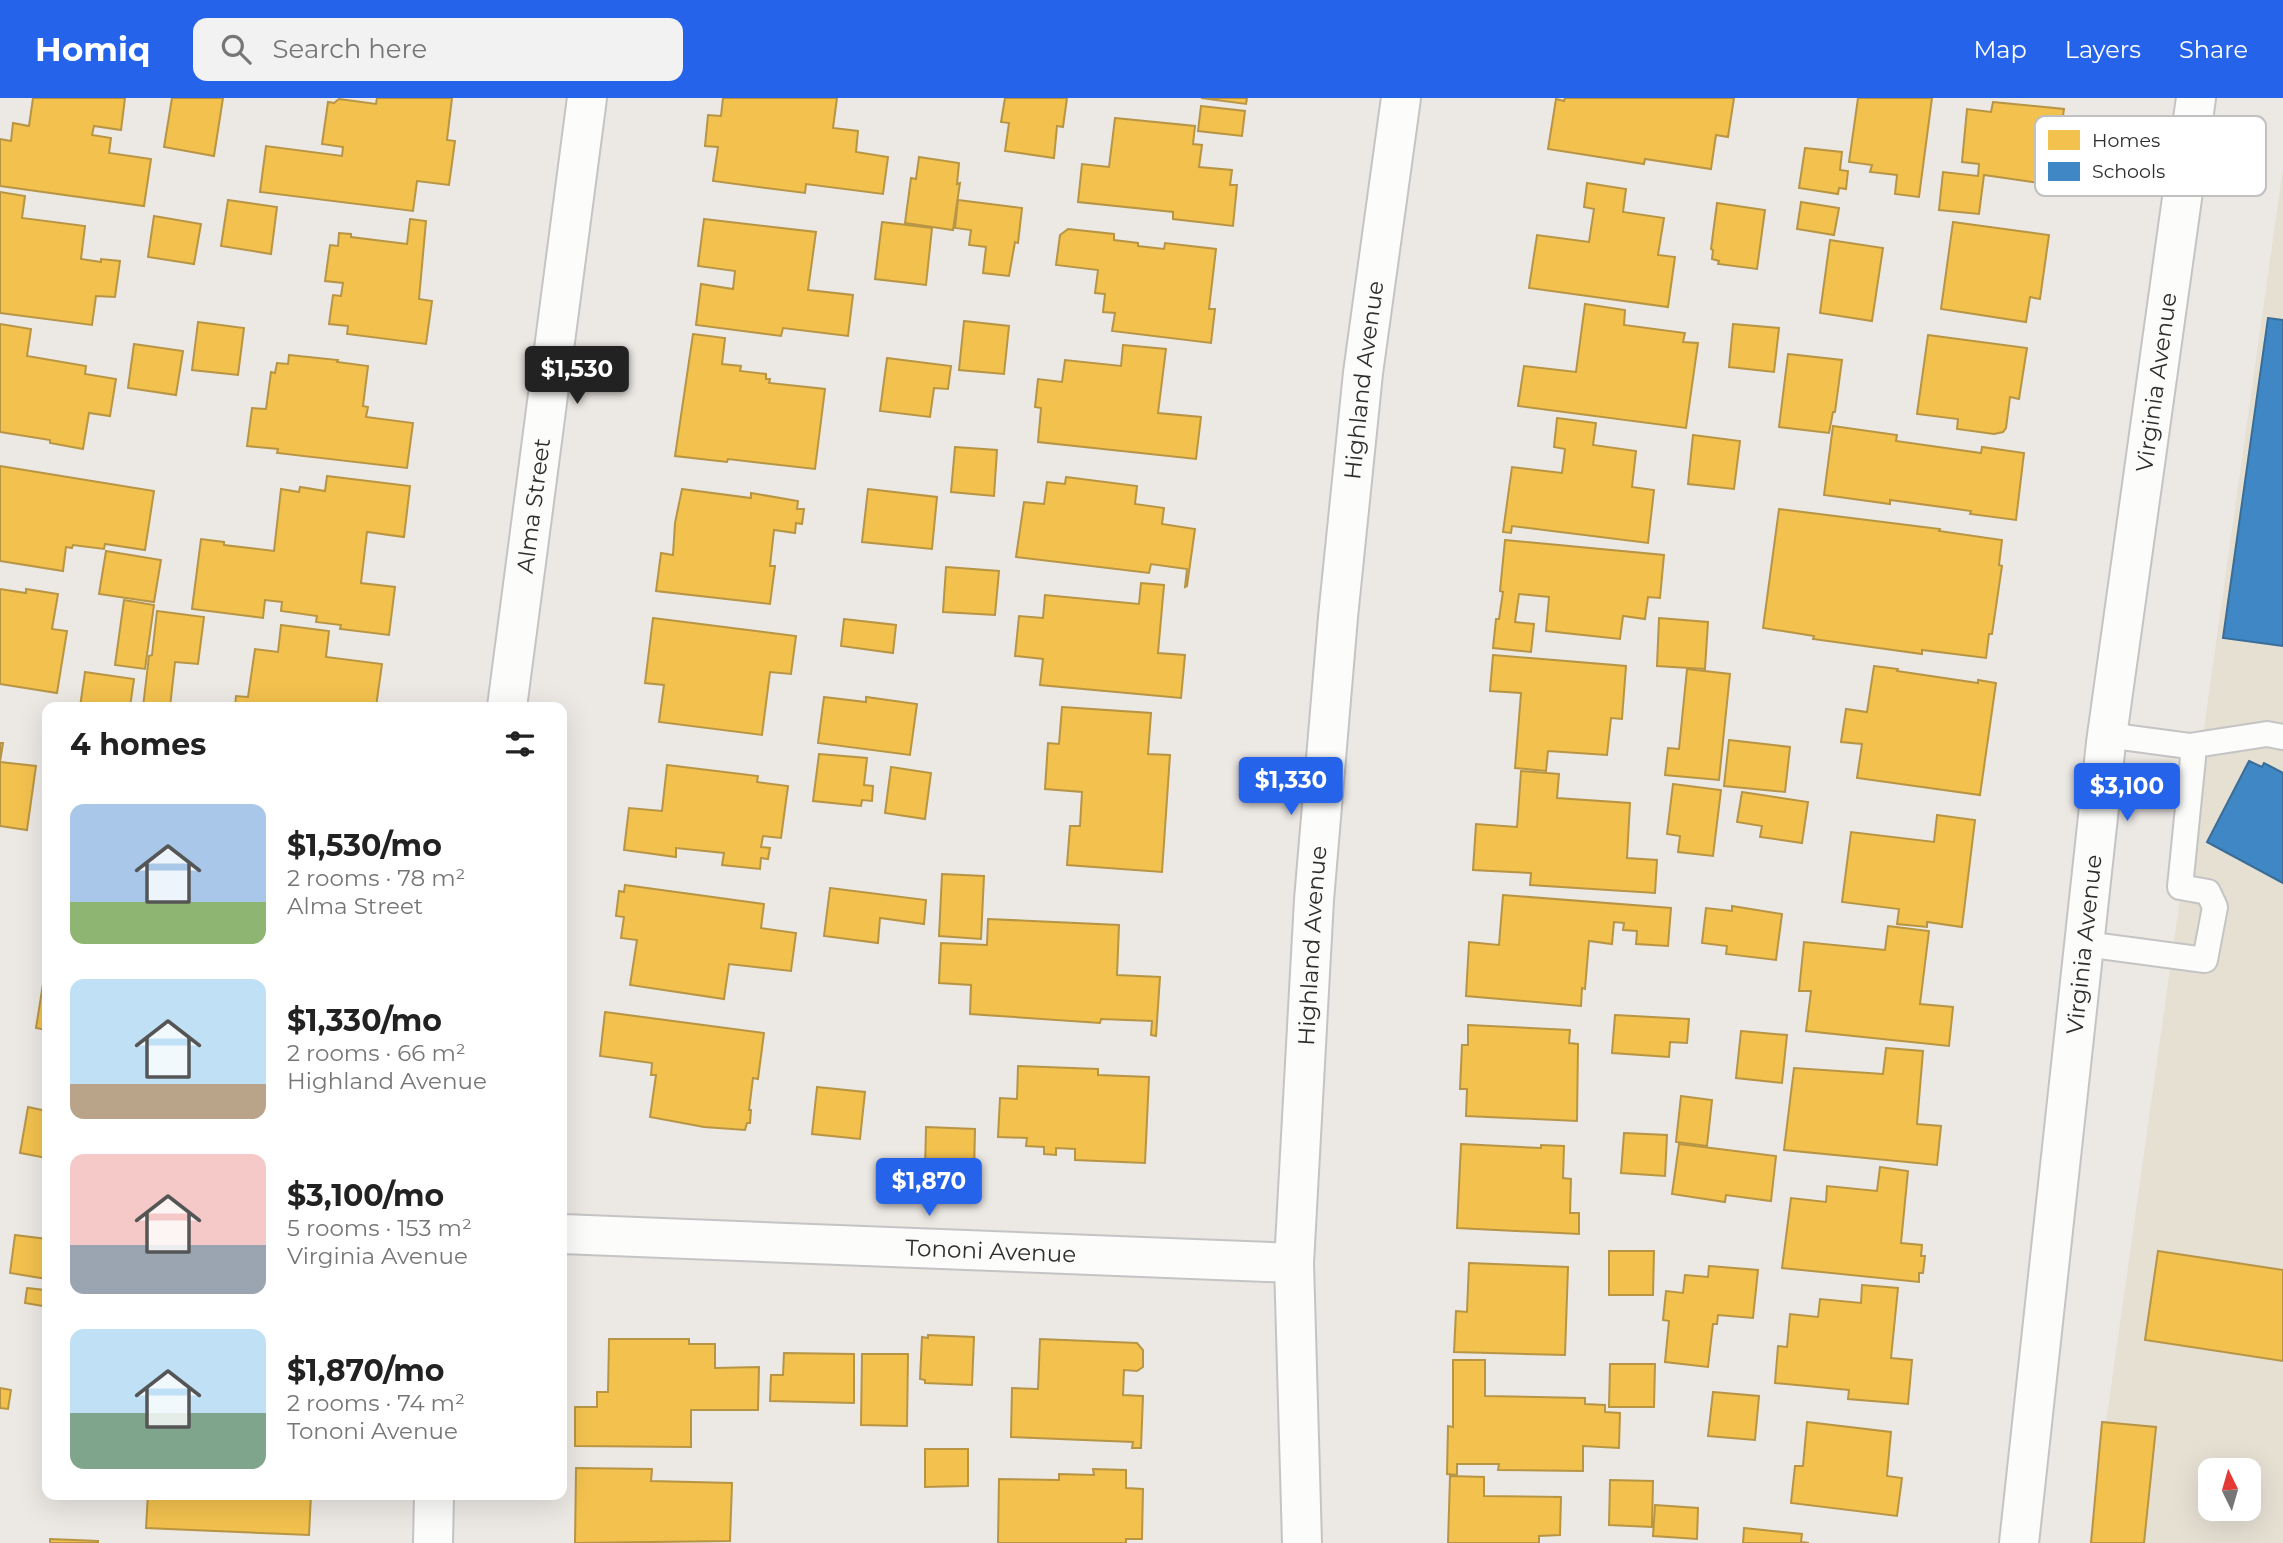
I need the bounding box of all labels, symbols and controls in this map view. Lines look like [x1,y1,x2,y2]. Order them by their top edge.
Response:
search box [193,18,683,81]
text: Homiq [35,29,151,69]
icon: search [217,30,255,68]
text: Search here [273,33,427,65]
text: Map [1973,35,2027,64]
text: Layers [2065,35,2141,64]
text: Share [2179,35,2248,64]
legend [2035,116,2266,196]
text: Homes [2092,129,2160,152]
text: Schools [2092,160,2165,183]
street label: Highland Avenue [1338,279,1390,481]
street label: Virginia Avenue [2130,291,2183,474]
pin: $1,530 [520,346,634,406]
text: $1,530 [541,355,613,383]
street label: Alma Street [511,436,556,575]
icon: filters [501,725,539,763]
text: 4 homes [70,726,206,763]
pin: $1,330 [1234,758,1348,817]
pin: $3,100 [2070,764,2184,823]
text: $1,330 [1255,766,1327,794]
text: $3,100 [2090,772,2164,800]
text: $1,530/mo [287,827,442,864]
icon: home [126,832,210,916]
street label: Highland Avenue [1292,845,1333,1046]
street label: Virginia Avenue [2060,853,2108,1036]
text: 2 rooms · 78 m² [287,864,465,892]
text: Alma Street [287,892,423,920]
text: $1,330/mo [287,1002,442,1039]
icon: home [126,1007,210,1091]
text: 2 rooms · 66 m² [287,1039,466,1067]
text: Highland Avenue [287,1067,487,1095]
pin: $1,870 [872,1158,986,1218]
text: $1,870 [892,1167,966,1195]
text: $3,100/mo [287,1177,444,1214]
icon: home [126,1182,210,1266]
text: 5 rooms · 153 m² [287,1214,472,1242]
street label: Tononi Avenue [905,1234,1077,1268]
text: Virginia Avenue [287,1242,468,1270]
text: $1,870/mo [287,1352,444,1389]
icon: home [126,1357,210,1441]
text: 2 rooms · 74 m² [287,1389,465,1417]
text: Tononi Avenue [287,1417,458,1445]
north arrow [2198,1458,2261,1521]
map controls [2198,1458,2261,1521]

